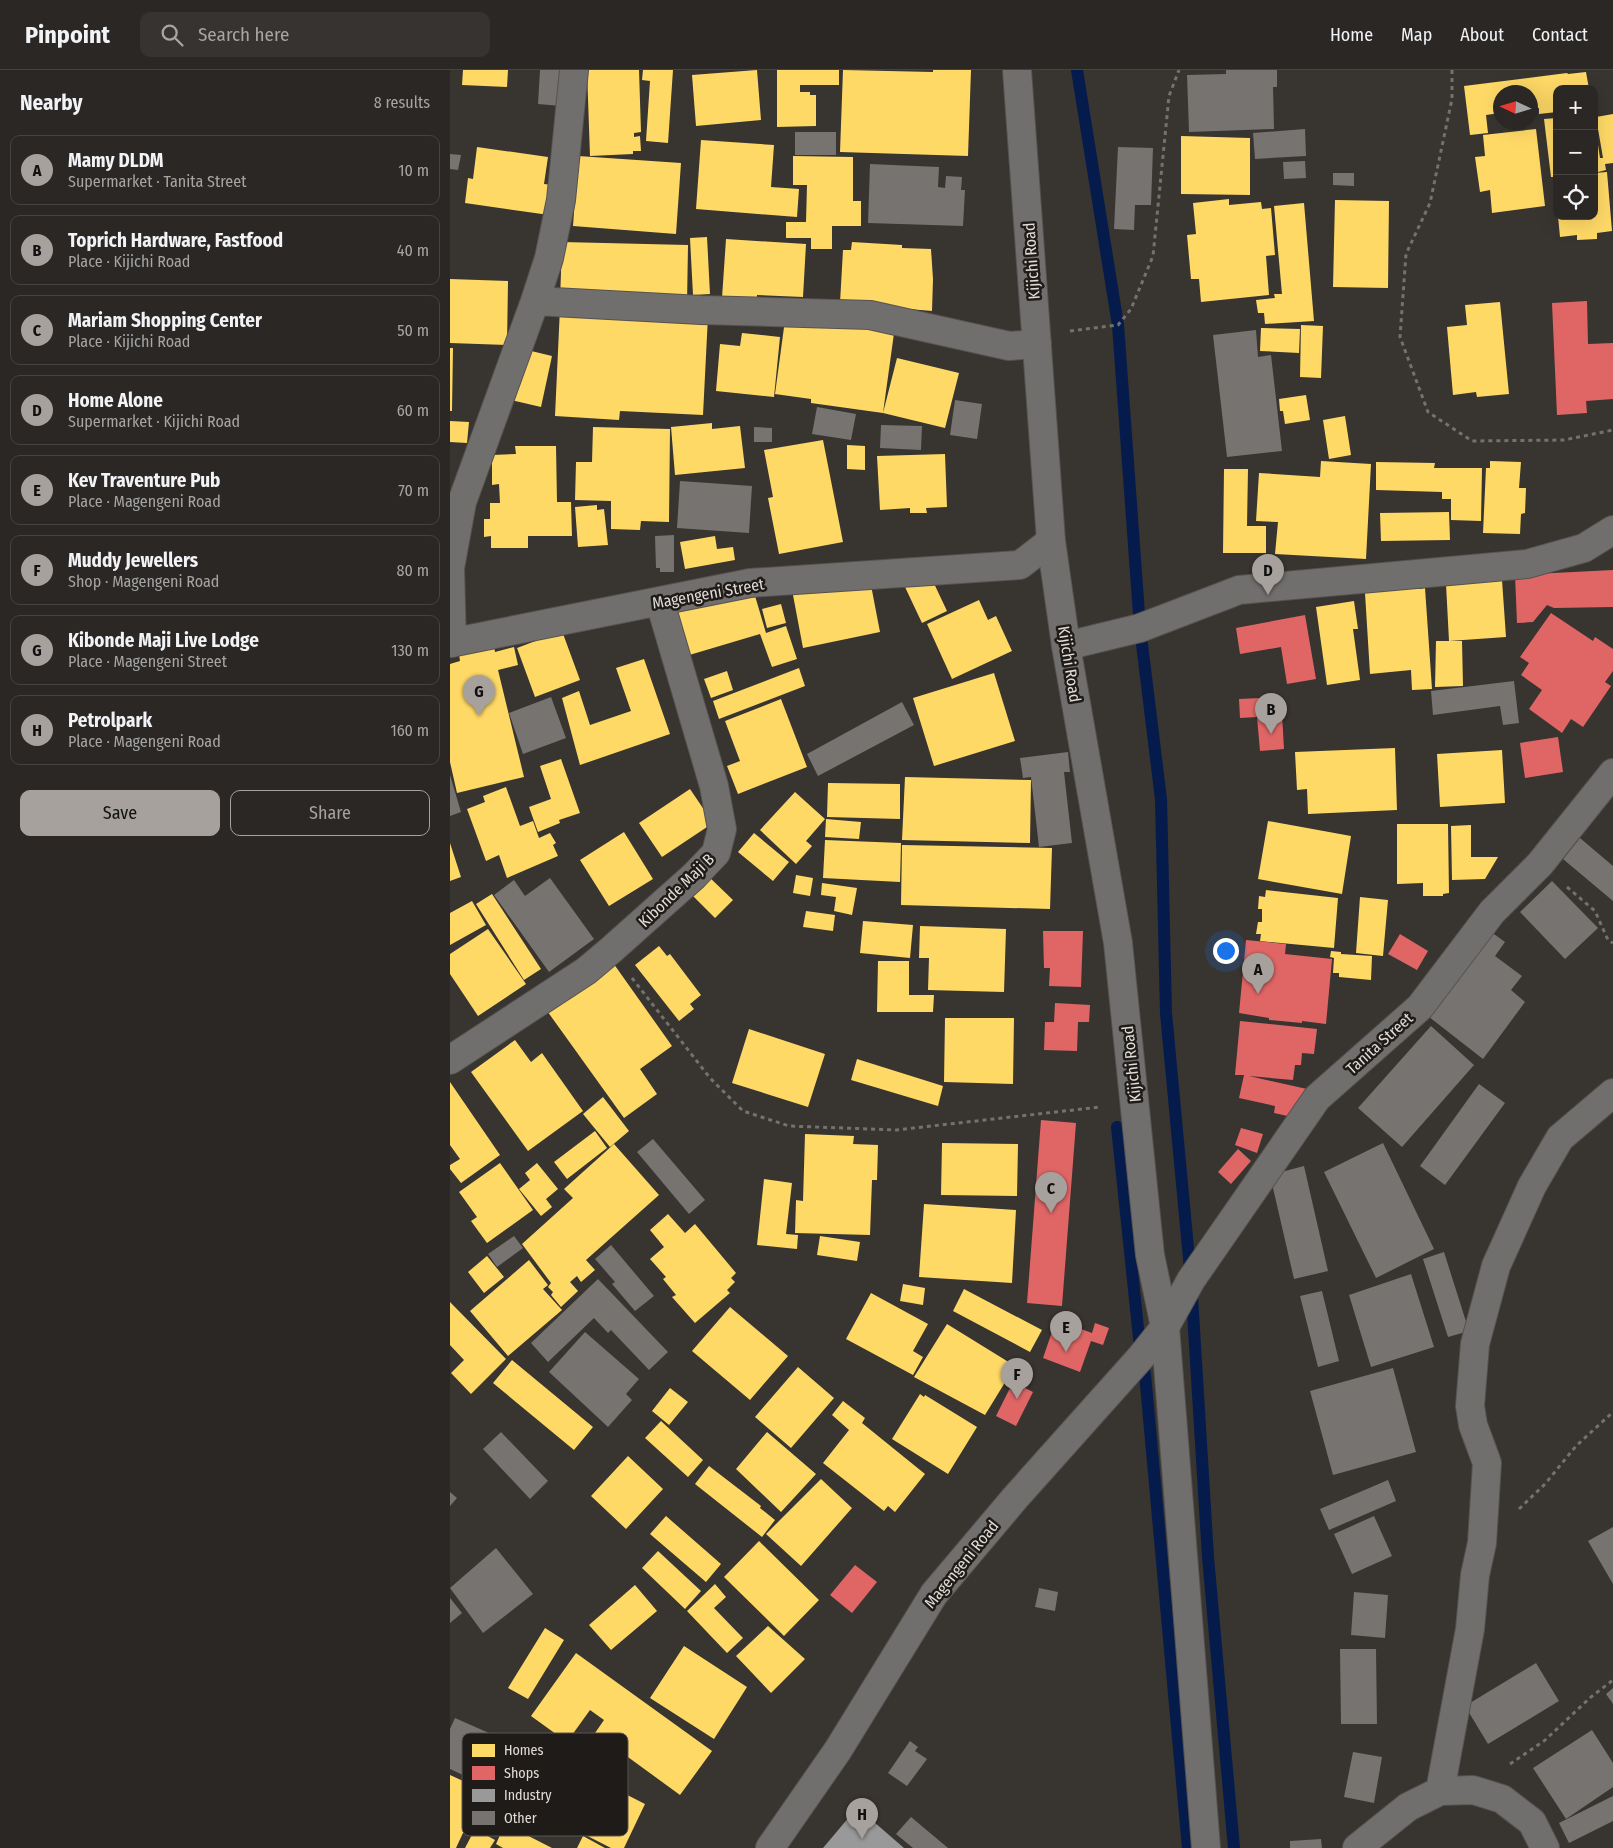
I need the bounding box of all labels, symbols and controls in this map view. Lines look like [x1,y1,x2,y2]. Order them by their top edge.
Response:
search box [140,12,490,57]
text: Pinpoint [25,21,110,49]
icon: search [158,21,186,49]
text: Search here [198,23,289,46]
text: Home [1330,24,1373,46]
text: Map [1401,24,1432,46]
text: About [1460,24,1504,46]
text: Contact [1532,24,1588,46]
north arrow [1493,85,1538,130]
map controls [1553,85,1598,220]
button: + [1553,85,1598,130]
text: Nearby [20,90,82,116]
text: 8 results [374,93,430,112]
button: − [1553,130,1598,175]
text: Mamy DLDM [68,149,163,172]
text: A [33,161,41,180]
text: 10 m [398,161,429,180]
text: Supermarket · Tanita Street [68,172,246,191]
button: locate [1553,175,1598,220]
street label: Kijichi Road [1019,222,1044,300]
text: Toprich Hardware, Fastfood [68,229,283,252]
text: B [33,241,41,260]
text: 40 m [397,241,429,260]
text: Place · Kijichi Road [68,252,190,271]
text: Mariam Shopping Center [68,309,262,332]
text: C [33,321,41,340]
text: 50 m [397,321,429,340]
text: Place · Kijichi Road [68,332,190,351]
text: Home Alone [68,389,163,412]
text: D [32,401,42,420]
text: 60 m [397,401,429,420]
text: Supermarket · Kijichi Road [68,412,240,431]
text: Kev Traventure Pub [68,469,220,492]
text: E [33,481,41,500]
text: 70 m [398,481,429,500]
text: Place · Magengeni Road [68,492,221,511]
text: Muddy Jewellers [68,549,198,572]
pin: D [1252,554,1284,595]
text: F [33,561,41,580]
text: 80 m [397,561,429,580]
text: Shop · Magengeni Road [68,572,219,591]
street label: Magengeni Street [651,574,766,613]
street label: Kijichi Road [1054,625,1085,703]
text: Kibonde Maji Live Lodge [68,629,259,652]
text: G [32,641,42,660]
text: 130 m [391,641,429,660]
text: Place · Magengeni Street [68,652,227,671]
pin: G [463,675,495,716]
pin: B [1255,693,1287,734]
text: Petrolpark [68,709,152,732]
text: H [32,721,42,740]
text: 160 m [390,721,429,740]
text: Place · Magengeni Road [68,732,221,751]
button: Save [20,790,220,836]
button: Share [230,790,430,836]
street label: Kibonde Maji B [635,849,718,931]
your location [1213,938,1239,964]
pin: A [1242,953,1274,994]
street label: Tanita Street [1342,1008,1417,1078]
street label: Kijichi Road [1118,1025,1145,1103]
pin: C [1035,1172,1067,1213]
pin: E [1050,1311,1082,1352]
pin: F [1001,1358,1033,1399]
street label: Magengeni Road [920,1517,1003,1612]
legend [462,1733,628,1836]
text: Homes [504,1742,544,1759]
text: Shops [504,1765,539,1782]
text: Industry [504,1787,552,1804]
pin: H [846,1798,878,1839]
text: Other [504,1810,537,1827]

